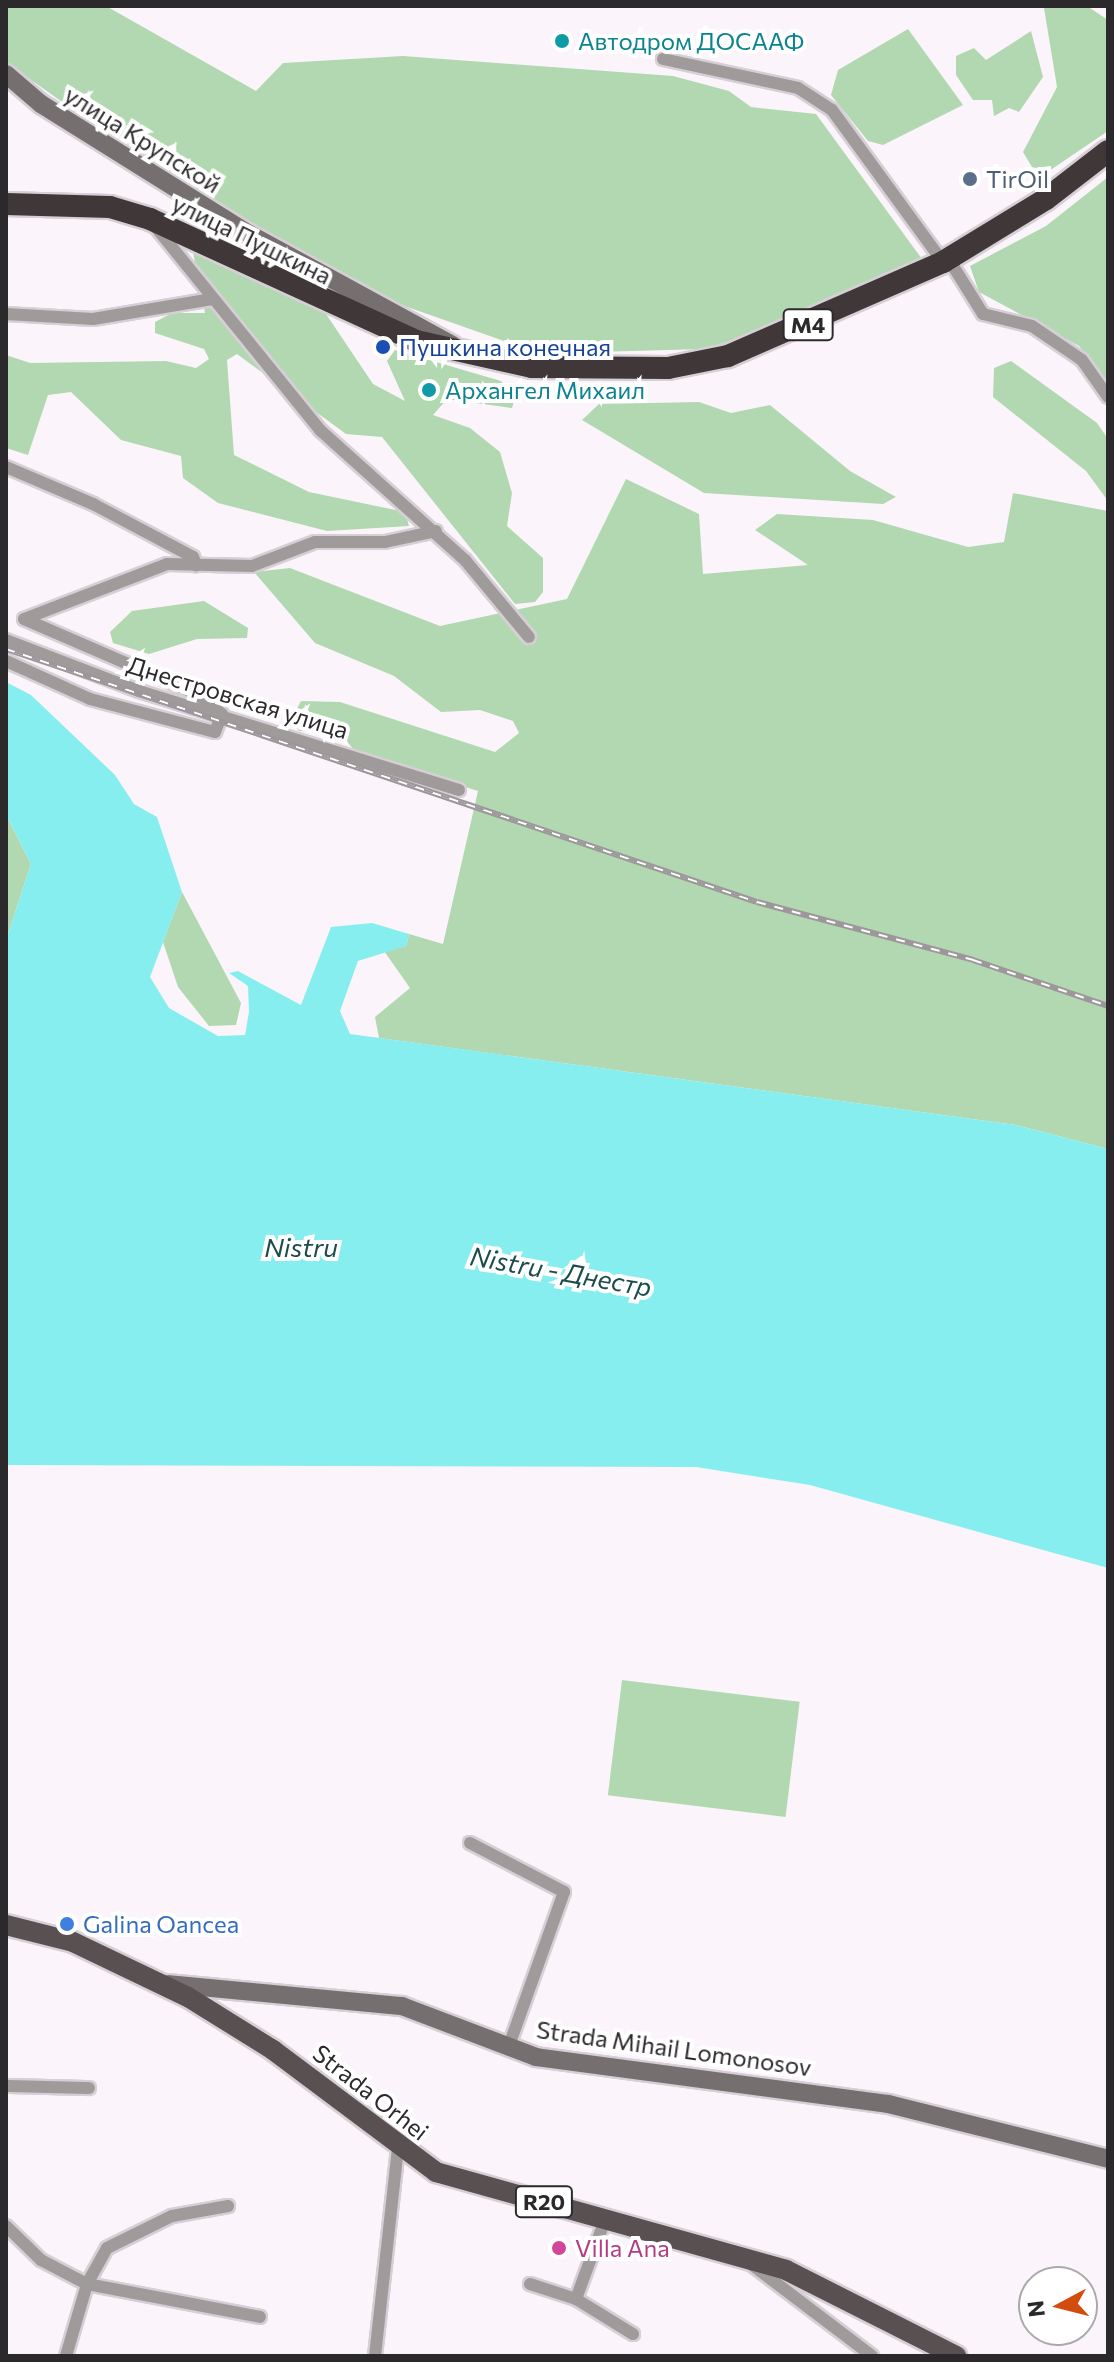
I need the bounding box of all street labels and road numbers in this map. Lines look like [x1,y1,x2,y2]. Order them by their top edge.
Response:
street label: улица Крупской [60,80,226,198]
street label: улица Пушкина [168,188,336,290]
road number: M4 [782,307,834,343]
street label: Днестровская улица [124,650,352,744]
street label: Strada Mihail Lomonosov [535,2014,813,2082]
street label: Strada Orhei [308,2038,434,2146]
road number: R20 [514,2184,574,2220]

